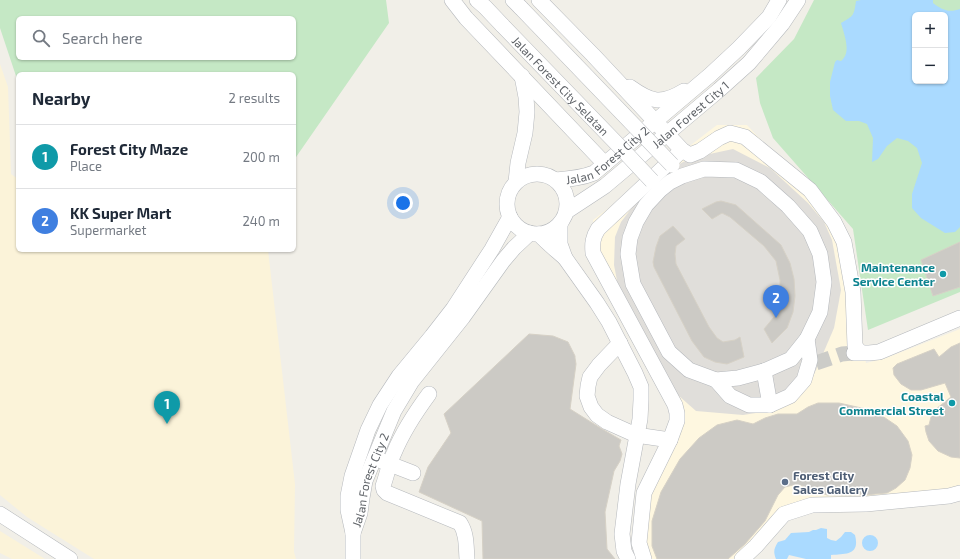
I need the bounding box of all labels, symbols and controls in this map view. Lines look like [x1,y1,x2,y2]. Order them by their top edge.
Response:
map controls [912,12,948,84]
button: + [912,12,948,48]
search box [16,16,296,60]
icon: search [30,27,52,49]
text: Search here [62,29,143,47]
street label: Jalan Forest City Selatan [510,33,612,138]
button: − [912,48,948,84]
street label: Jalan Forest City 1 [649,78,732,150]
text: Nearby [32,88,90,108]
text: 2 results [228,90,280,106]
street label: Jalan Forest City 2 [565,123,652,186]
text: Forest City Maze [70,140,188,158]
text: 1 [42,149,48,165]
text: 200 m [243,149,280,165]
text: Place [70,158,102,174]
your location [393,193,413,213]
text: KK Super Mart [70,204,171,222]
text: 2 [41,213,49,229]
text: 240 m [243,213,280,229]
text: Supermarket [70,222,147,238]
place label: Maintenance Service Center [853,260,935,288]
marker: Maintenance Service Center [938,269,948,279]
pin: 2 [763,285,789,318]
place label: Coastal Commercial Street [839,389,944,417]
pin: 1 [154,391,180,424]
marker: Coastal Commercial Street [947,398,957,408]
street label: Jalan Forest City 2 [349,431,391,529]
place label: Forest City Sales Gallery [793,468,868,497]
marker: Forest City Sales Gallery [780,477,790,487]

